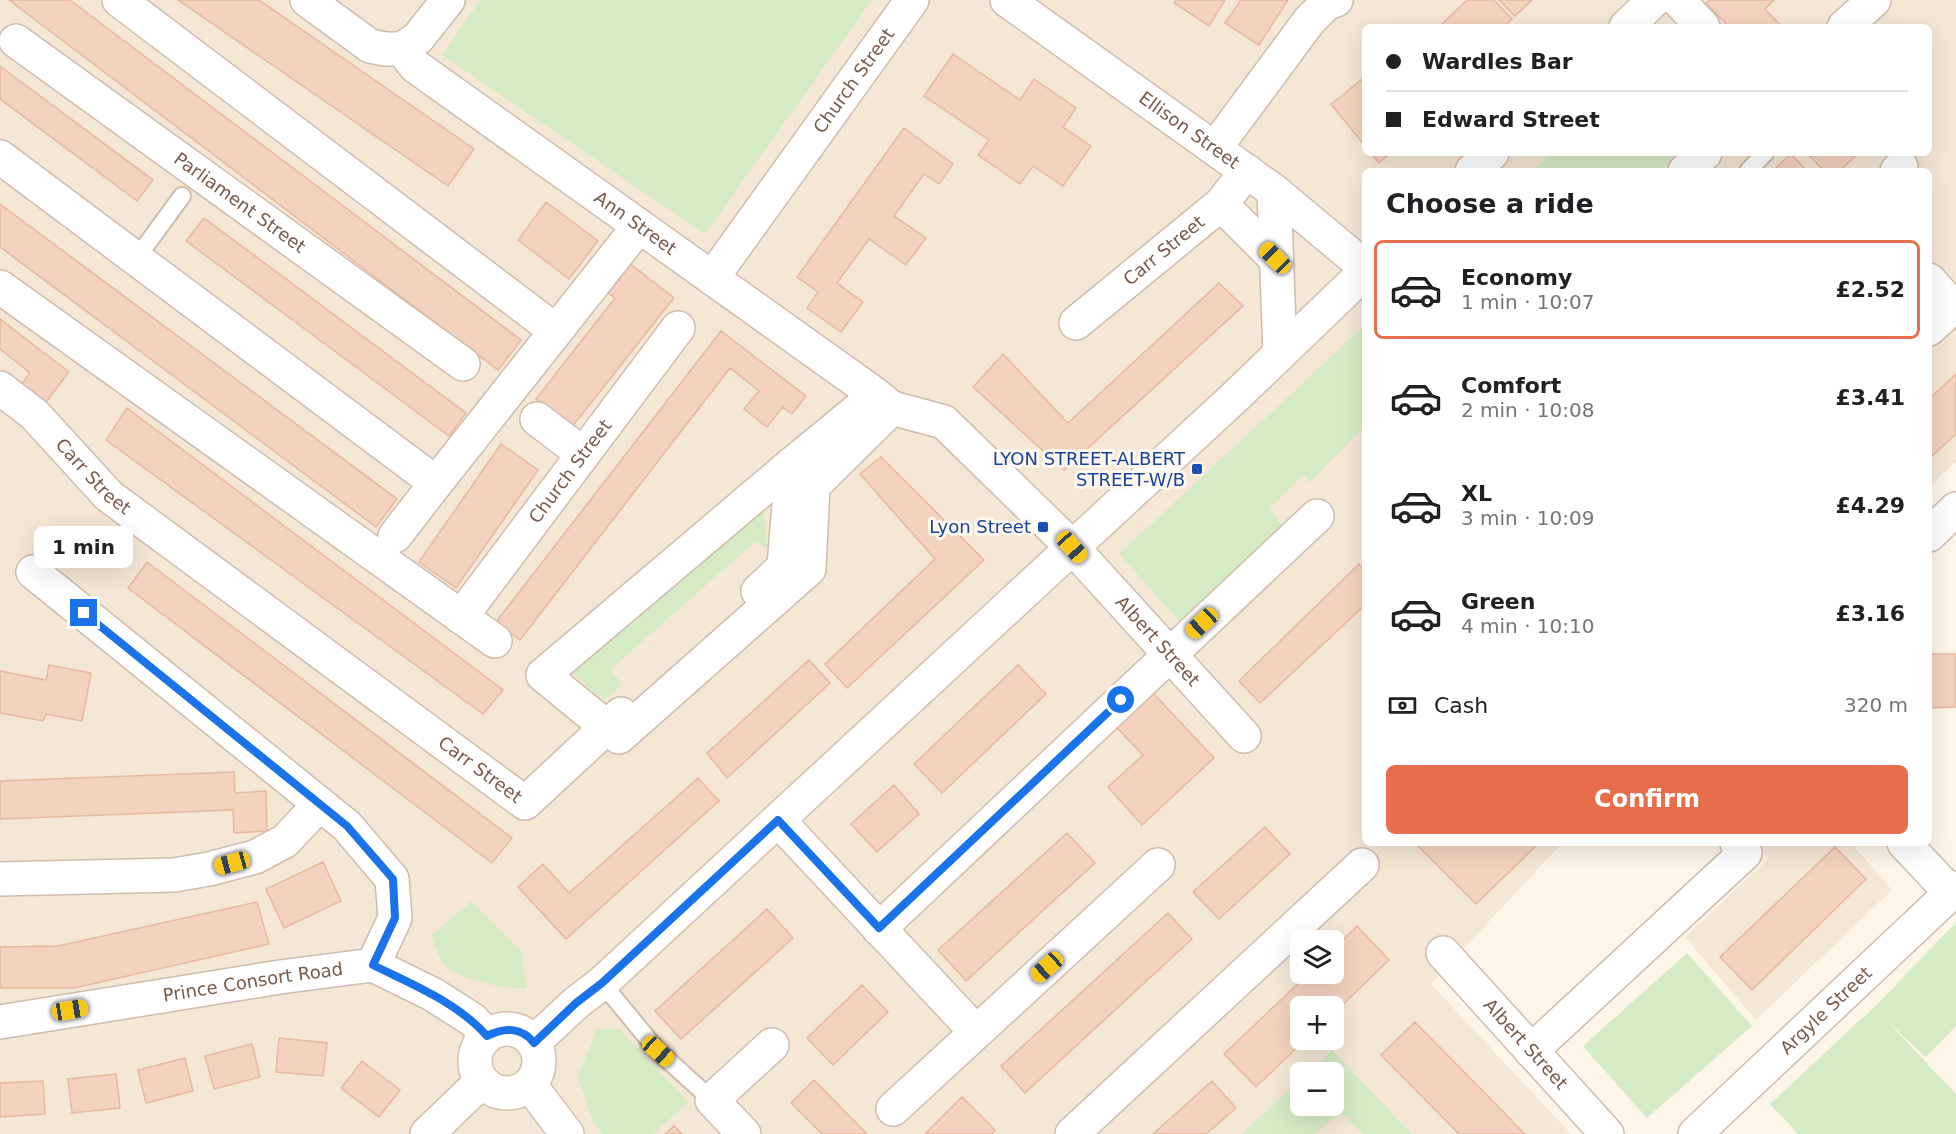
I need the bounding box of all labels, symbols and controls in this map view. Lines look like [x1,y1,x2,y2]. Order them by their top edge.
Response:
street label: Church Street [809,24,898,137]
text: Wardles Bar [1422,49,1573,74]
street label: Ellison Street [1135,87,1244,173]
text: Edward Street [1422,107,1600,132]
street label: Parliament Street [170,148,310,257]
street label: Ann Street [591,186,681,259]
text: Choose a ride [1386,188,1594,219]
street label: Carr Street [1119,211,1209,290]
car [1256,239,1294,277]
icon: car [1389,263,1443,317]
text: Economy [1461,265,1572,290]
text: £2.52 [1835,277,1905,302]
text: 1 min · 10:07 [1461,290,1595,314]
icon: car [1389,371,1443,425]
text: Comfort [1461,373,1561,398]
text: £3.41 [1835,385,1905,410]
text: 2 min · 10:08 [1461,398,1595,422]
street label: Church Street [524,415,616,527]
street label: Carr Street [52,434,135,519]
place label: LYON STREET-ALBERT STREET-W/B [993,448,1186,490]
marker: LYON STREET-ALBERT STREET-W/B [1190,462,1204,476]
icon: car [1389,479,1443,533]
text: XL [1461,481,1492,506]
text: £4.29 [1835,493,1905,518]
text: 3 min · 10:09 [1461,506,1595,530]
place label: Lyon Street [929,516,1031,537]
marker: Lyon Street [1036,520,1050,534]
callout: 1 min [34,526,134,568]
car [1053,528,1091,566]
text: 1 min [52,535,115,559]
icon: car [1389,587,1443,641]
text: Green [1461,589,1535,614]
street label: Albert Street [1112,591,1204,690]
route end [70,599,97,626]
text: £3.16 [1835,601,1905,626]
car [1183,604,1221,642]
text: 4 min · 10:10 [1461,614,1595,638]
route start [1107,686,1134,713]
icon: cash [1386,689,1419,722]
text: Cash [1434,693,1488,718]
text: 320 m [1844,693,1908,717]
street label: Carr Street [434,732,526,807]
button: Confirm [1386,765,1908,834]
car [212,850,252,876]
map controls [1290,930,1344,1116]
button: layers [1290,930,1344,984]
car [1028,948,1066,986]
street label: Prince Consort Road [161,958,344,1006]
street label: Argyle Street [1775,962,1876,1058]
street label: Albert Street [1480,994,1572,1093]
button: + [1290,996,1344,1050]
car [51,998,89,1022]
car [639,1032,677,1070]
button: − [1290,1062,1344,1116]

